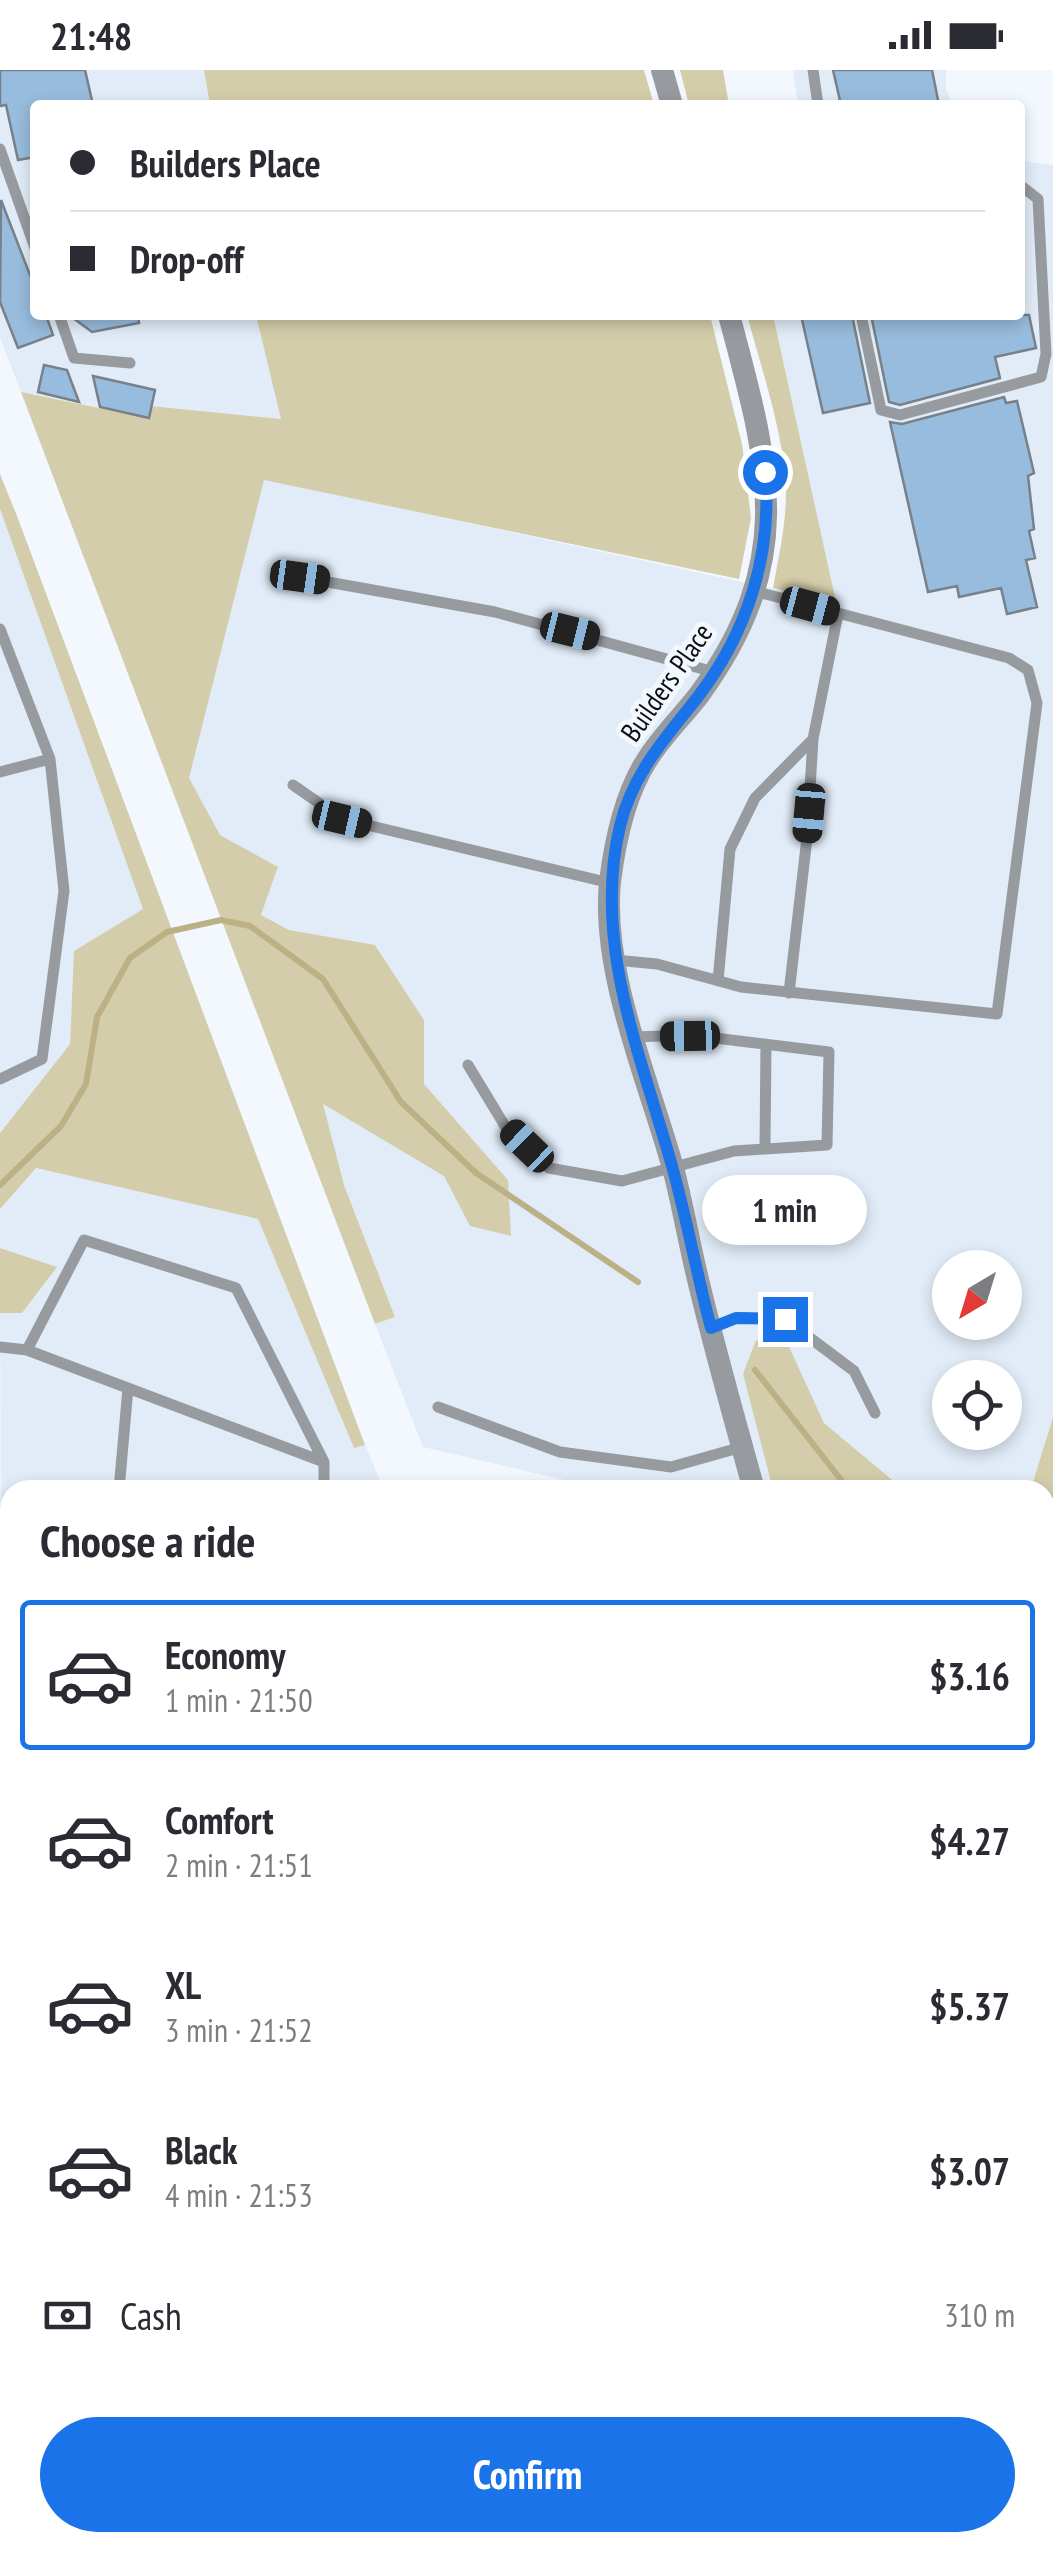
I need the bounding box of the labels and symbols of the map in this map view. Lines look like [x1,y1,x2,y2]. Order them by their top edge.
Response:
route start [743,450,788,495]
car [268,558,332,596]
car [777,584,843,628]
car [537,609,603,653]
street label: Builders Place [612,616,720,748]
car [791,782,827,844]
car [309,798,375,840]
car [660,1020,720,1052]
car [495,1114,559,1178]
callout: 1 min [702,1174,868,1244]
north arrow [932,1250,1022,1340]
route end [763,1297,808,1342]

